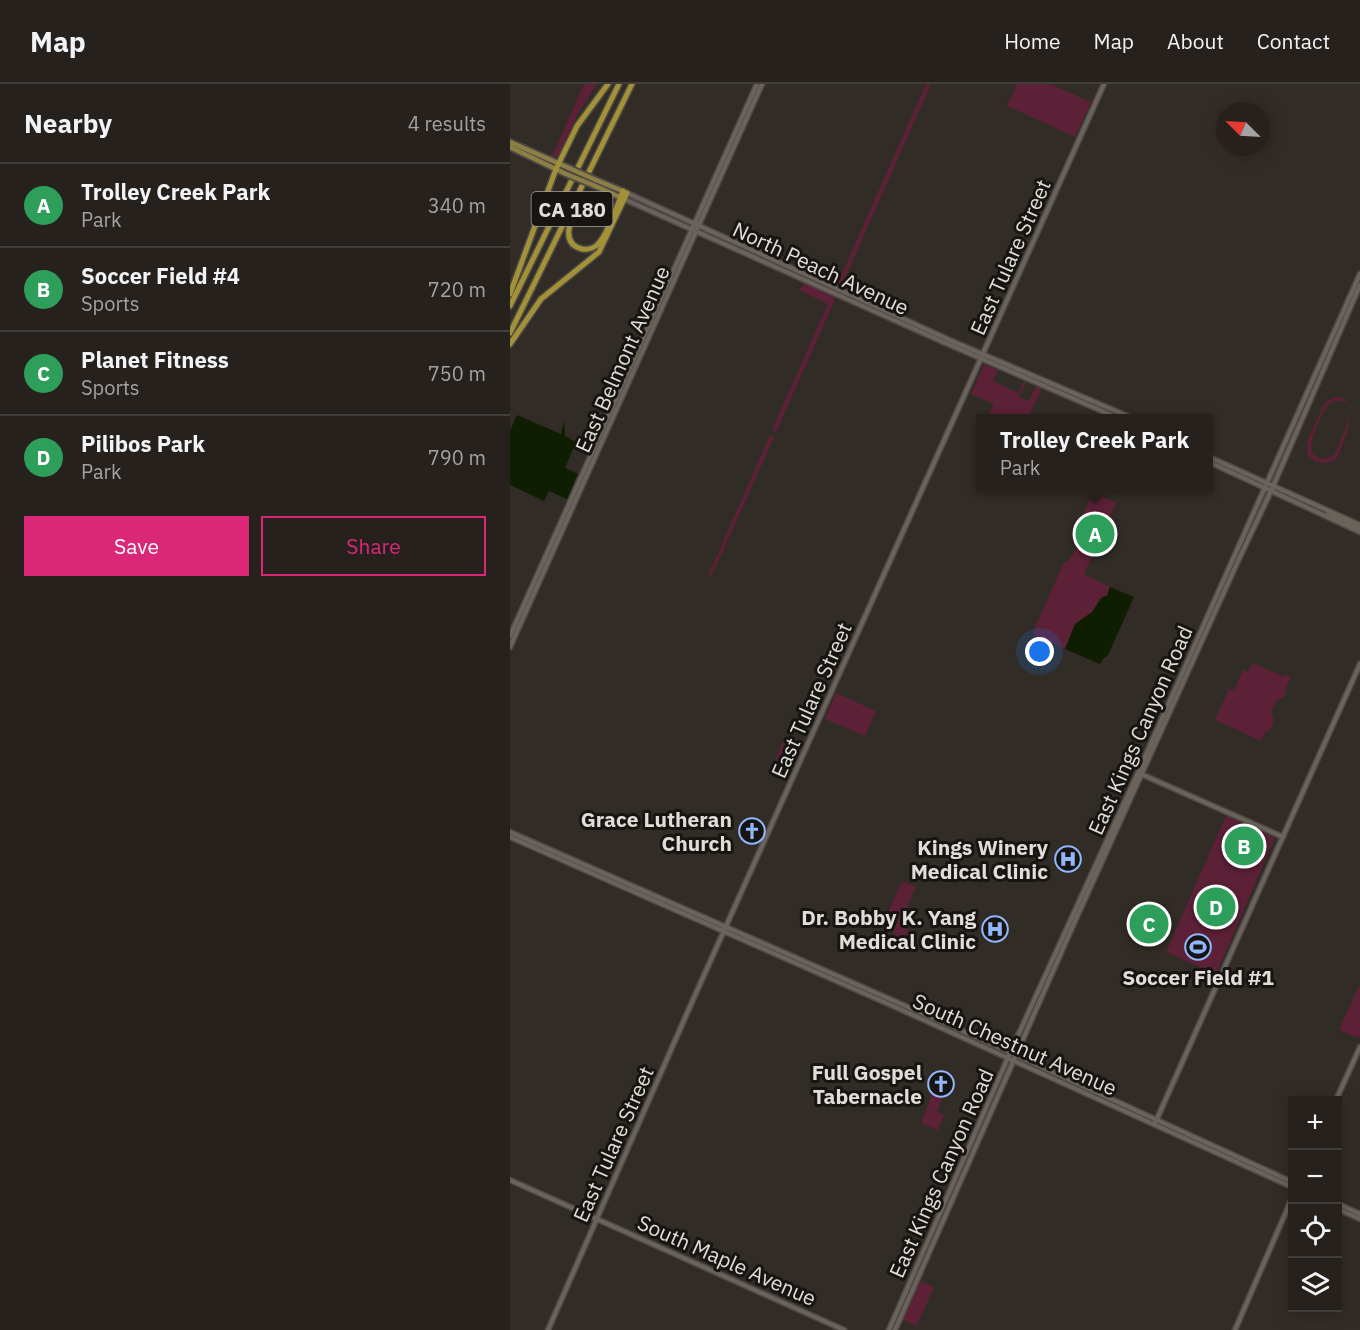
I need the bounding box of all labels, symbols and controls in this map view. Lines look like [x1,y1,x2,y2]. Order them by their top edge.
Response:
text: Map [30,23,86,60]
text: Home [1004,27,1061,55]
text: Map [1094,27,1134,55]
text: About [1167,27,1224,55]
text: Contact [1257,27,1330,55]
north arrow [1216,102,1270,156]
text: Nearby [24,106,112,140]
text: 4 results [408,110,486,137]
street label: East Tulare Street [963,175,1057,339]
text: Trolley Creek Park [81,177,270,206]
text: A [37,192,50,219]
text: 340 m [428,192,486,219]
road number: CA 180 [532,192,613,226]
text: Park [81,206,121,233]
street label: North Peach Avenue [728,215,914,321]
text: Soccer Field #4 [81,261,240,290]
street label: East Belmont Avenue [568,261,676,457]
text: B [37,276,50,303]
text: 720 m [428,276,486,303]
text: Sports [81,290,140,317]
text: Planet Fitness [81,345,229,374]
text: C [37,360,50,387]
text: 750 m [428,360,486,387]
text: Sports [81,374,140,401]
popup [976,414,1213,492]
text: Trolley Creek Park [1000,425,1189,454]
text: Pilibos Park [81,429,205,458]
text: D [37,444,50,471]
text: 790 m [428,444,486,471]
text: Park [1000,454,1040,481]
text: Park [81,458,121,485]
pin: A [1076,512,1114,556]
button: Save [24,516,249,576]
button: Share [261,516,486,576]
street label: East Tulare Street [764,618,858,782]
street label: East Kings Canyon Road [1081,621,1199,839]
your location [1025,637,1054,666]
place label: Grace Lutheran Church [581,805,732,857]
church icon: Grace Lutheran Church [737,816,767,846]
pin: B [1224,824,1264,868]
place label: Kings Winery Medical Clinic [911,833,1049,885]
hospital icon: Kings Winery Medical Clinic [1053,844,1083,874]
pin: D [1196,884,1236,930]
pin: C [1130,902,1168,946]
place label: Dr. Bobby K. Yang Medical Clinic [801,903,976,955]
hospital icon: Dr. Bobby K. Yang Medical Clinic [980,914,1010,944]
sports icon: Soccer Field #1 [1183,932,1213,962]
place label: Soccer Field #1 [1122,963,1274,991]
street label: South Chestnut Avenue [909,986,1121,1102]
place label: Full Gospel Tabernacle [812,1058,922,1110]
street label: East Tulare Street [566,1062,660,1226]
street label: East Kings Canyon Road [882,1064,1000,1282]
church icon: Full Gospel Tabernacle [926,1069,956,1099]
map controls [1288,1096,1342,1312]
button: + [1288,1096,1342,1150]
button: − [1288,1150,1342,1204]
button: locate [1288,1204,1342,1258]
street label: South Maple Avenue [633,1208,821,1312]
button: layers [1288,1258,1342,1312]

